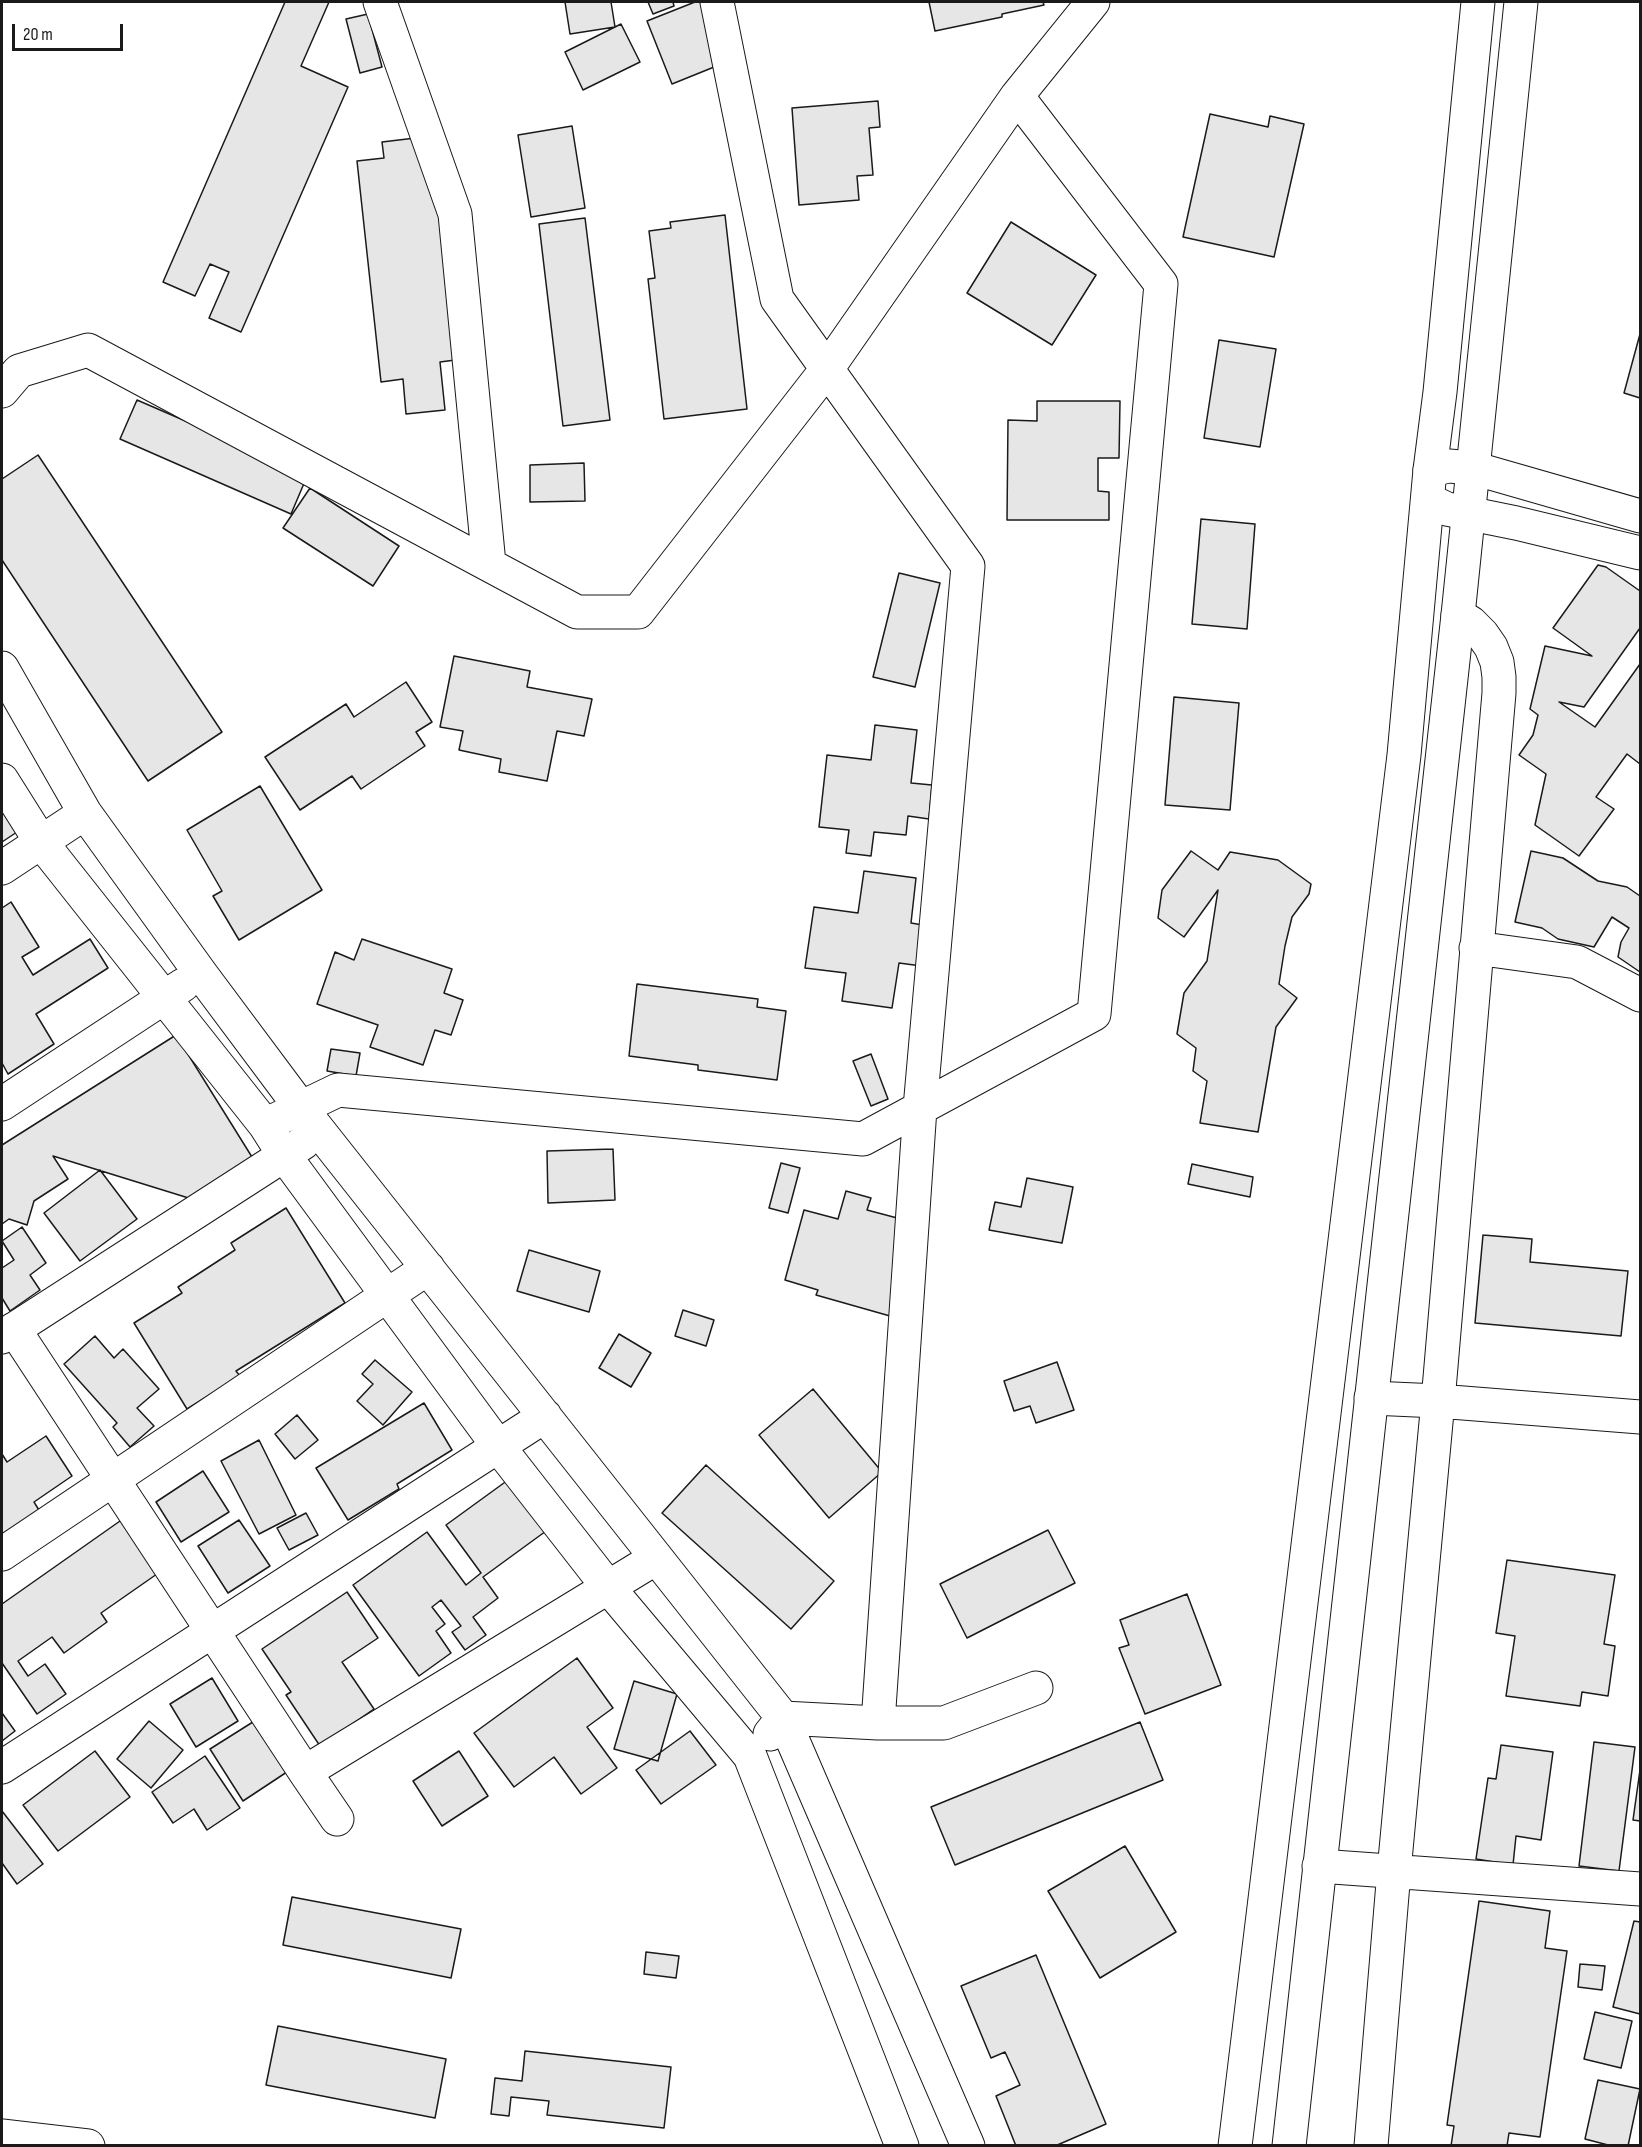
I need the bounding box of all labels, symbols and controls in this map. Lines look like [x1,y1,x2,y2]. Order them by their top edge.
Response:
scale bar [15,12,126,50]
text: 20 m [23,24,53,45]

